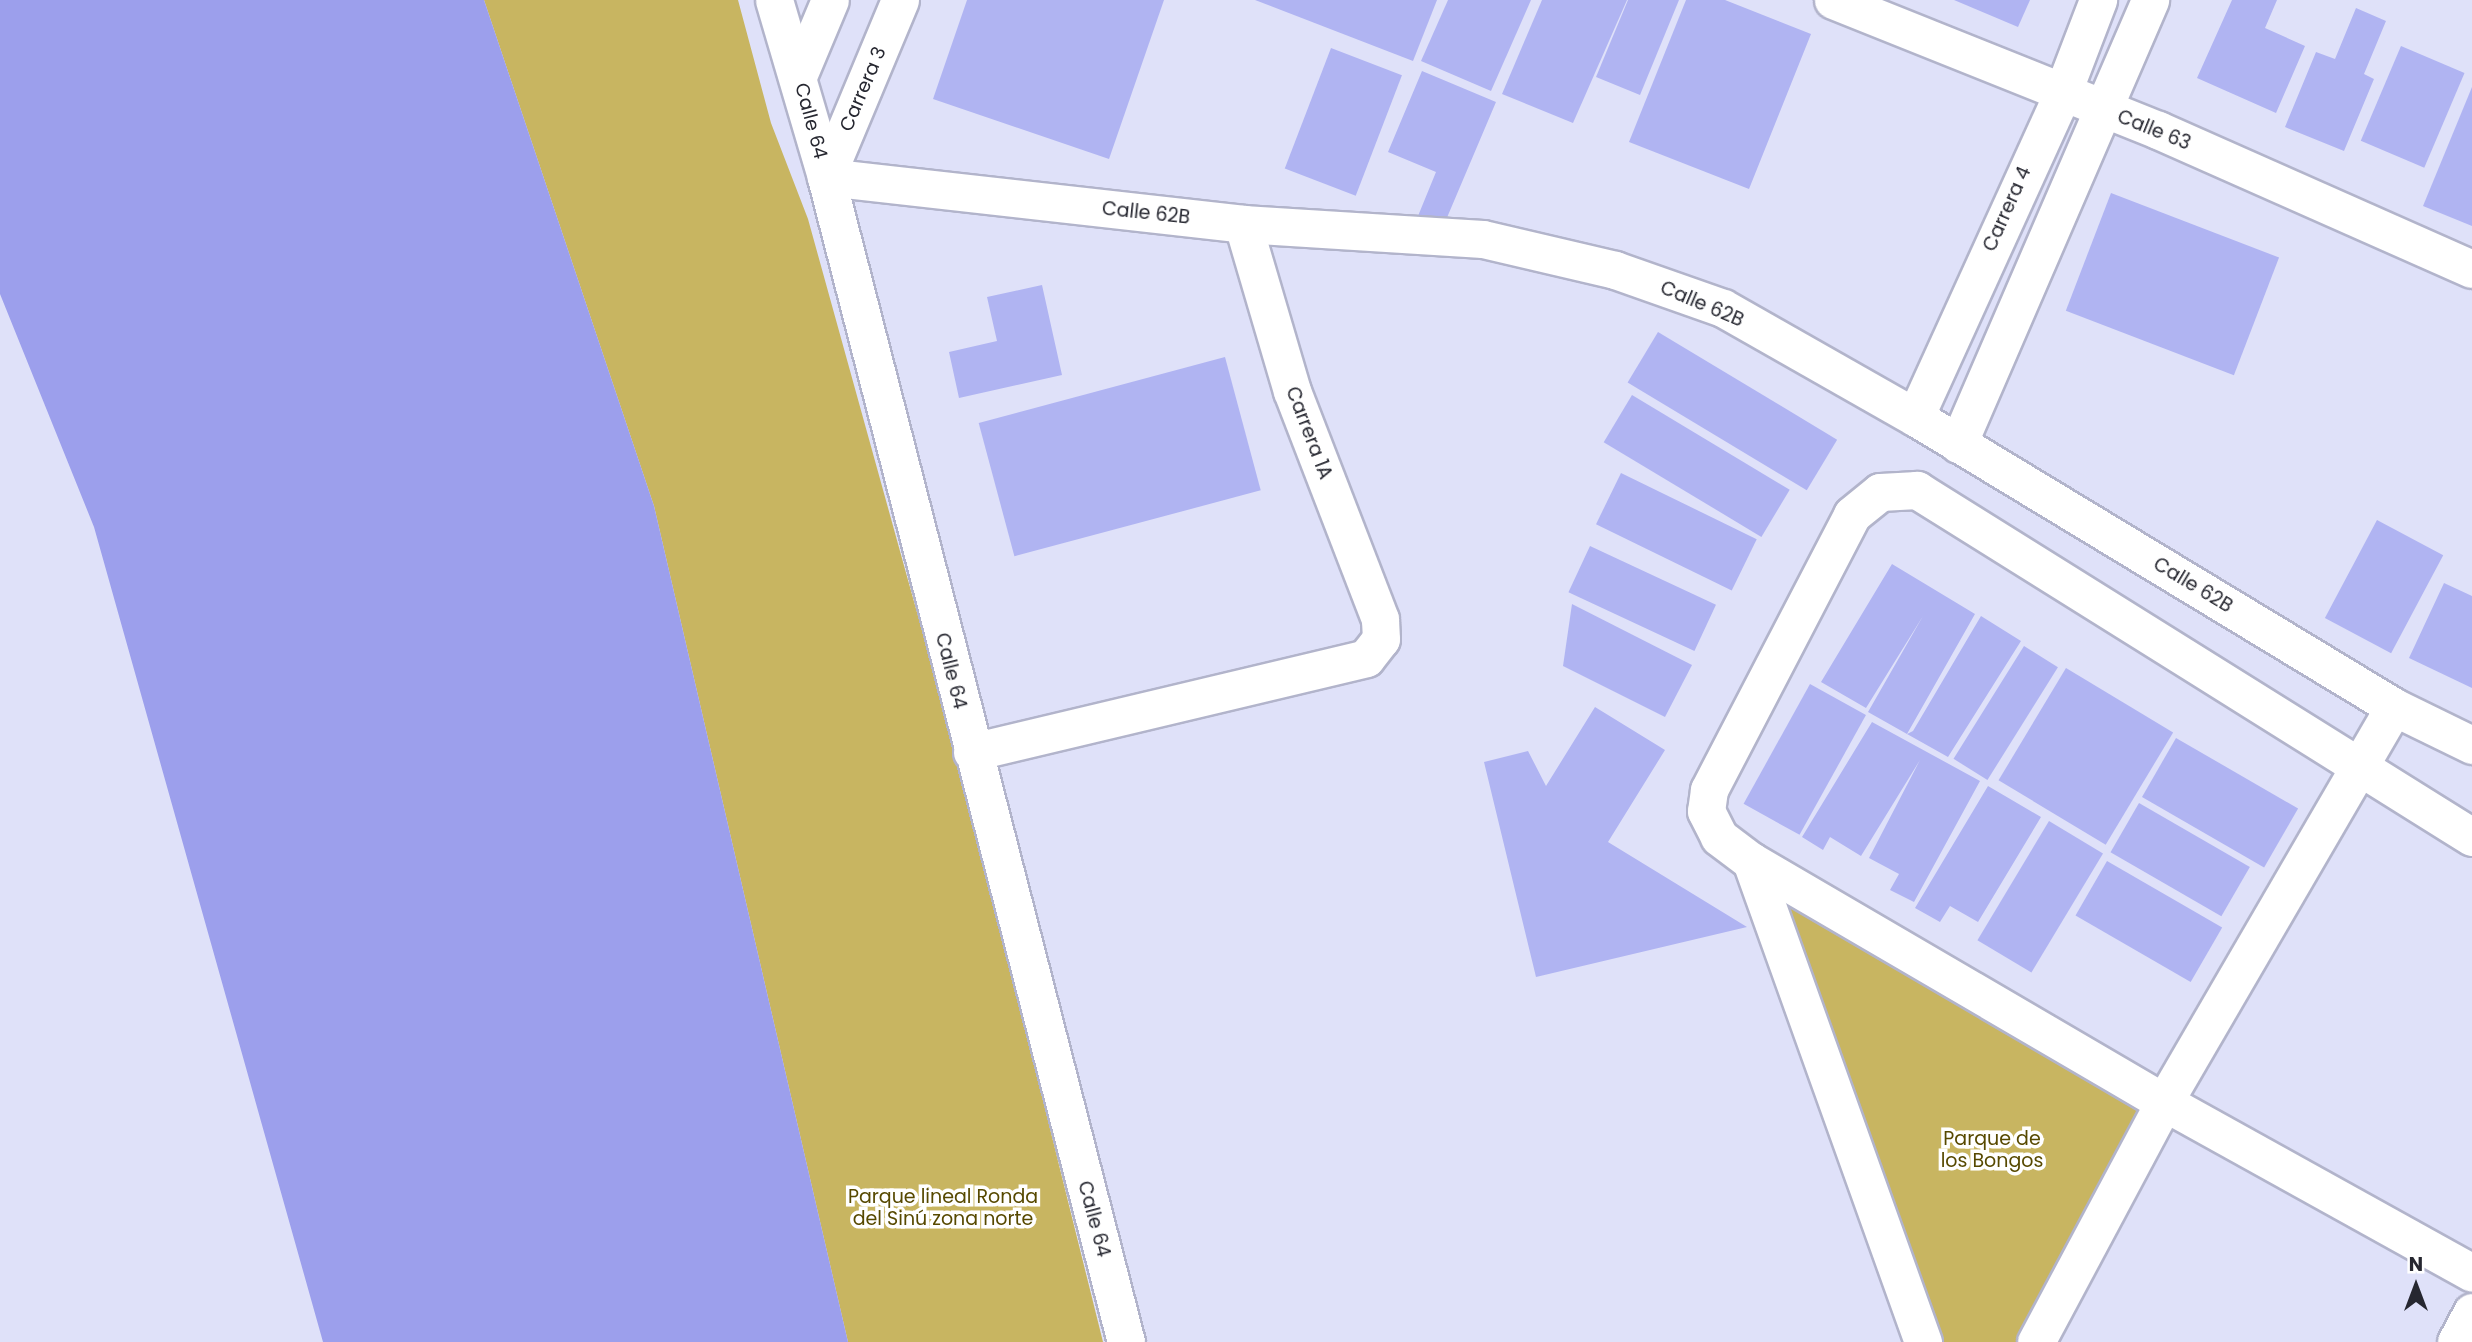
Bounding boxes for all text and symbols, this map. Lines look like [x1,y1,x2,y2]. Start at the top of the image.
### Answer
street label: Carrera 3 [835,43,891,135]
street label: Calle 64 [790,81,832,161]
street label: Calle 63 [2114,105,2194,155]
street label: Carrera 4 [1978,163,2036,255]
street label: Calle 62B [1101,197,1191,229]
street label: Calle 62B [1657,276,1747,332]
street label: Carrera 1A [1281,383,1337,483]
street label: Calle 62B [2149,552,2237,618]
street label: Calle 64 [931,631,971,711]
park label: Parque de los Bongos [1941,1128,2043,1172]
street label: Calle 64 [1073,1179,1115,1259]
park label: Parque lineal Ronda del Sinú zona norte [848,1186,1038,1230]
north arrow [2381,1251,2451,1321]
text: N [2409,1251,2423,1278]

